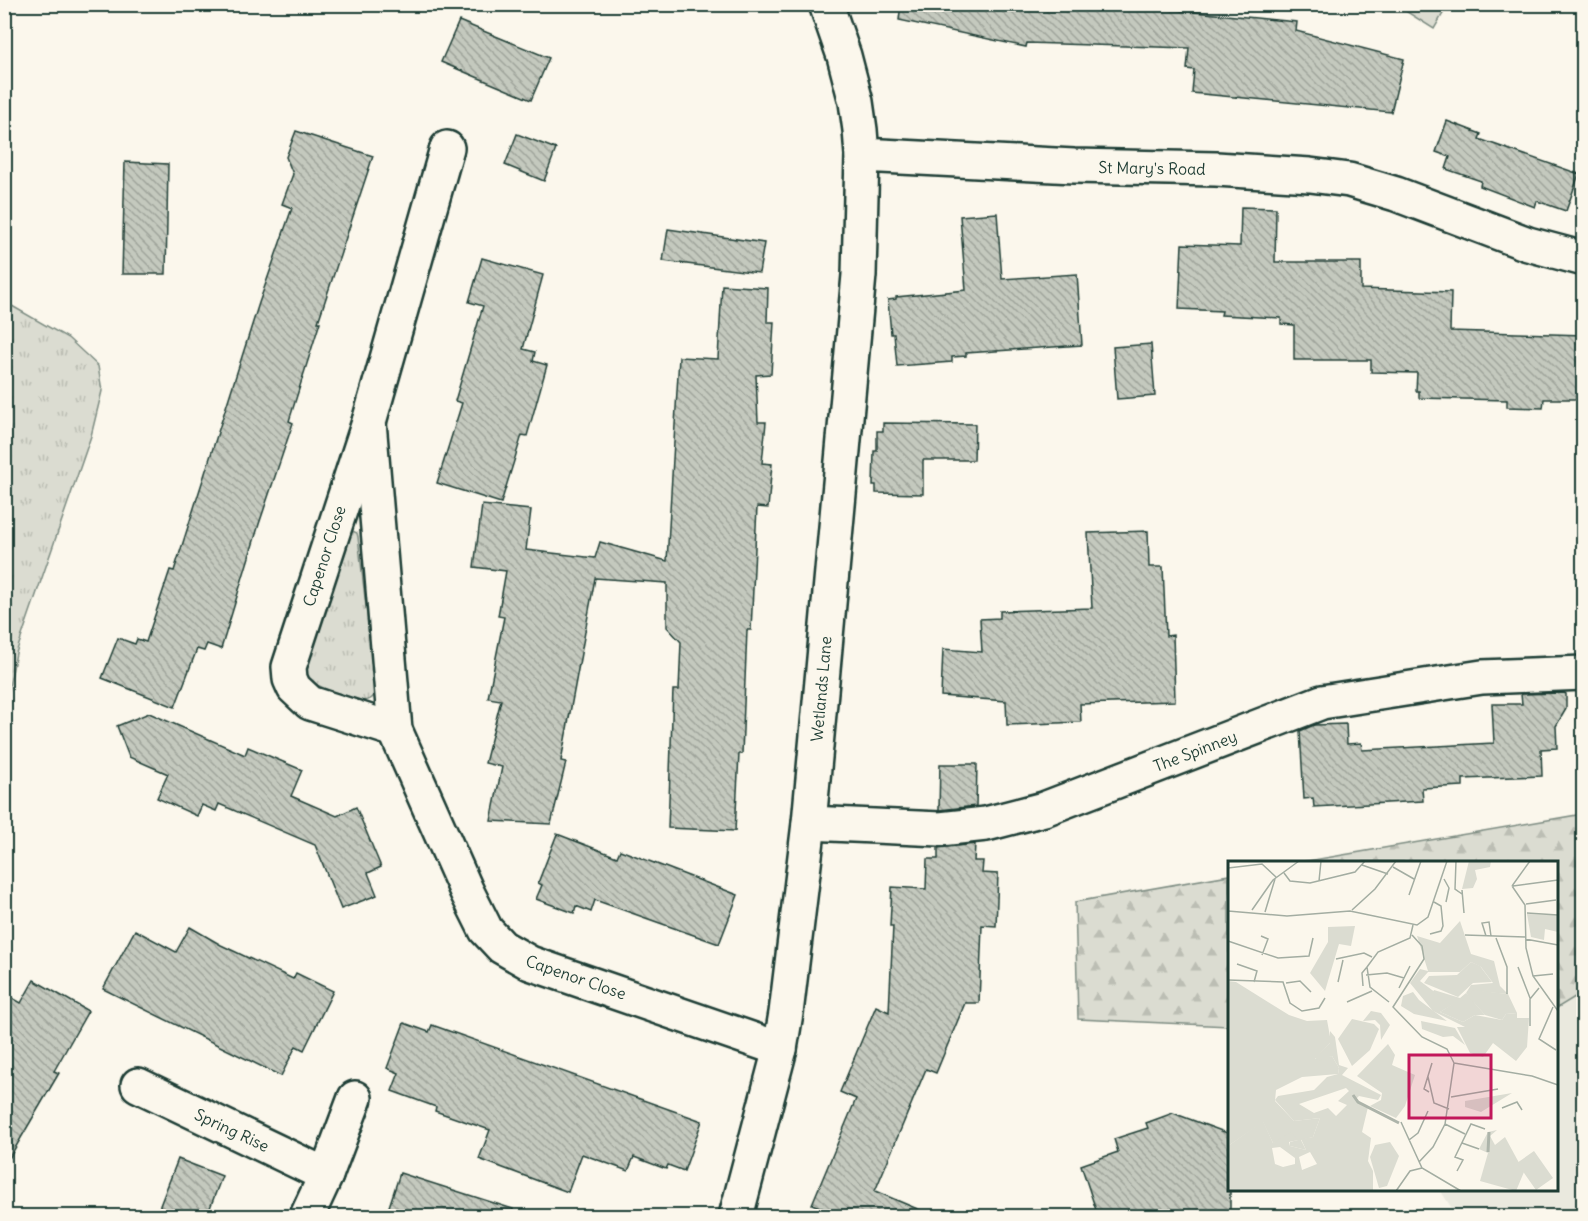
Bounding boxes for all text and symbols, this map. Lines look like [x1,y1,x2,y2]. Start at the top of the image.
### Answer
street label: St Mary's Road [1098,157,1206,179]
street label: Capenor Close [298,503,350,609]
street label: Wetlands Lane [806,635,836,743]
street label: The Spinney [1150,726,1240,776]
inset map [1228,861,1558,1191]
street label: Capenor Close [523,950,629,1004]
street label: Spring Rise [192,1104,272,1156]

